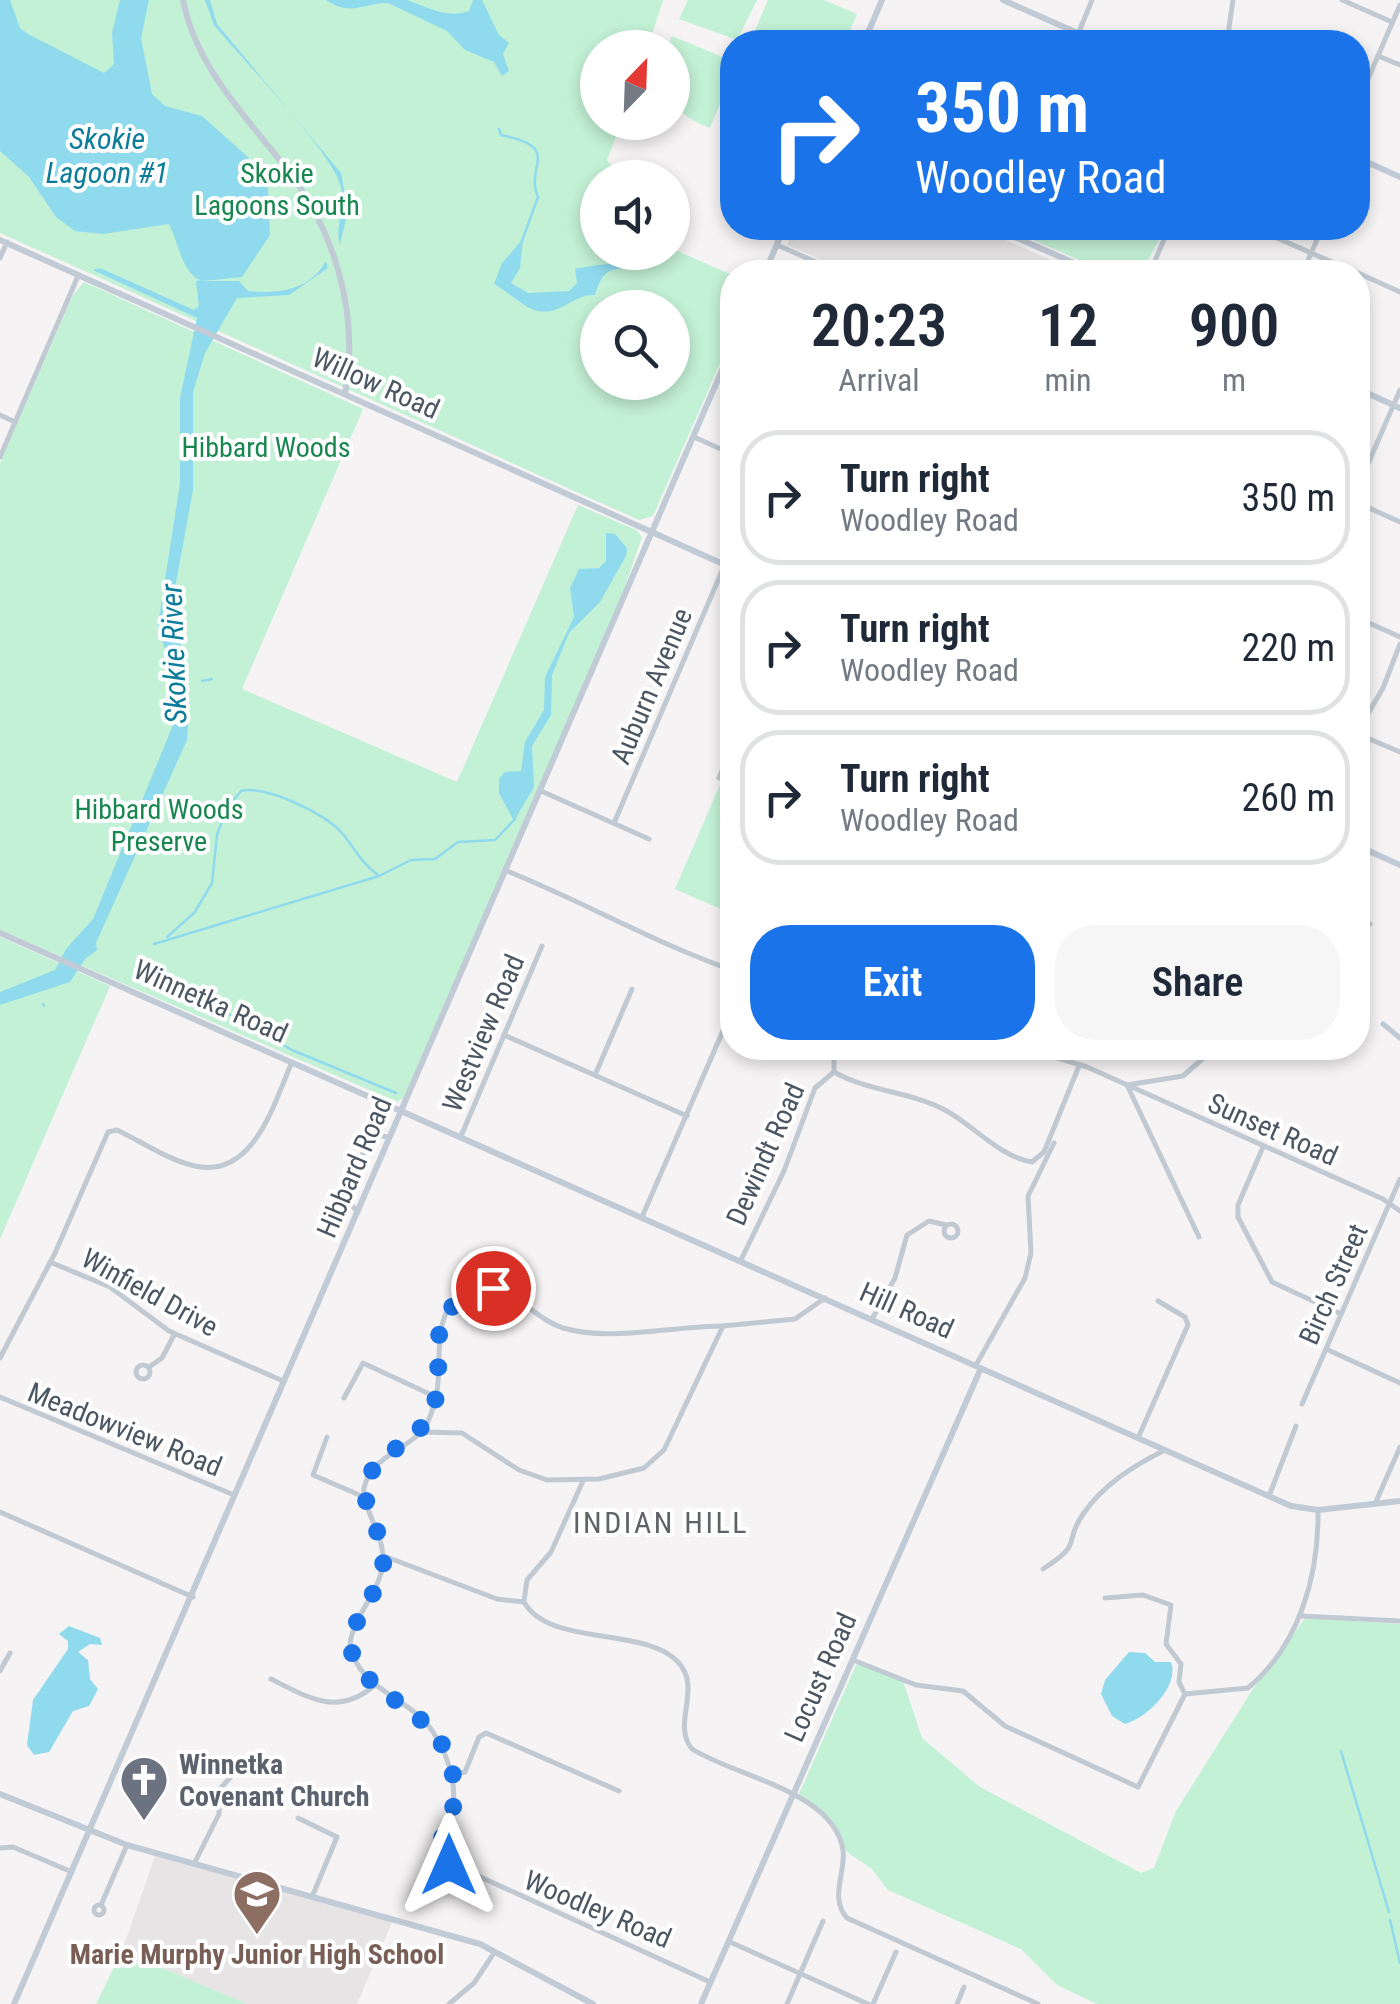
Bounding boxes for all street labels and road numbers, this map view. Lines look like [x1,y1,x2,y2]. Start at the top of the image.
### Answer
street label: Willow Road [307,341,444,426]
street label: Auburn Avenue [604,603,699,769]
street label: Westview Road [436,950,531,1117]
street label: Winnetka Road [129,953,293,1050]
street label: Dewindt Road [719,1078,811,1230]
street label: Sunset Road [1203,1086,1343,1173]
street label: Hibbard Road [310,1092,399,1243]
street label: Birch Street [1292,1219,1375,1350]
street label: Winfield Drive [76,1241,224,1343]
street label: Hill Road [855,1275,959,1346]
street label: Meadowview Road [23,1376,227,1483]
street label: Locust Road [777,1608,864,1747]
street label: Woodley Road [519,1864,676,1955]

